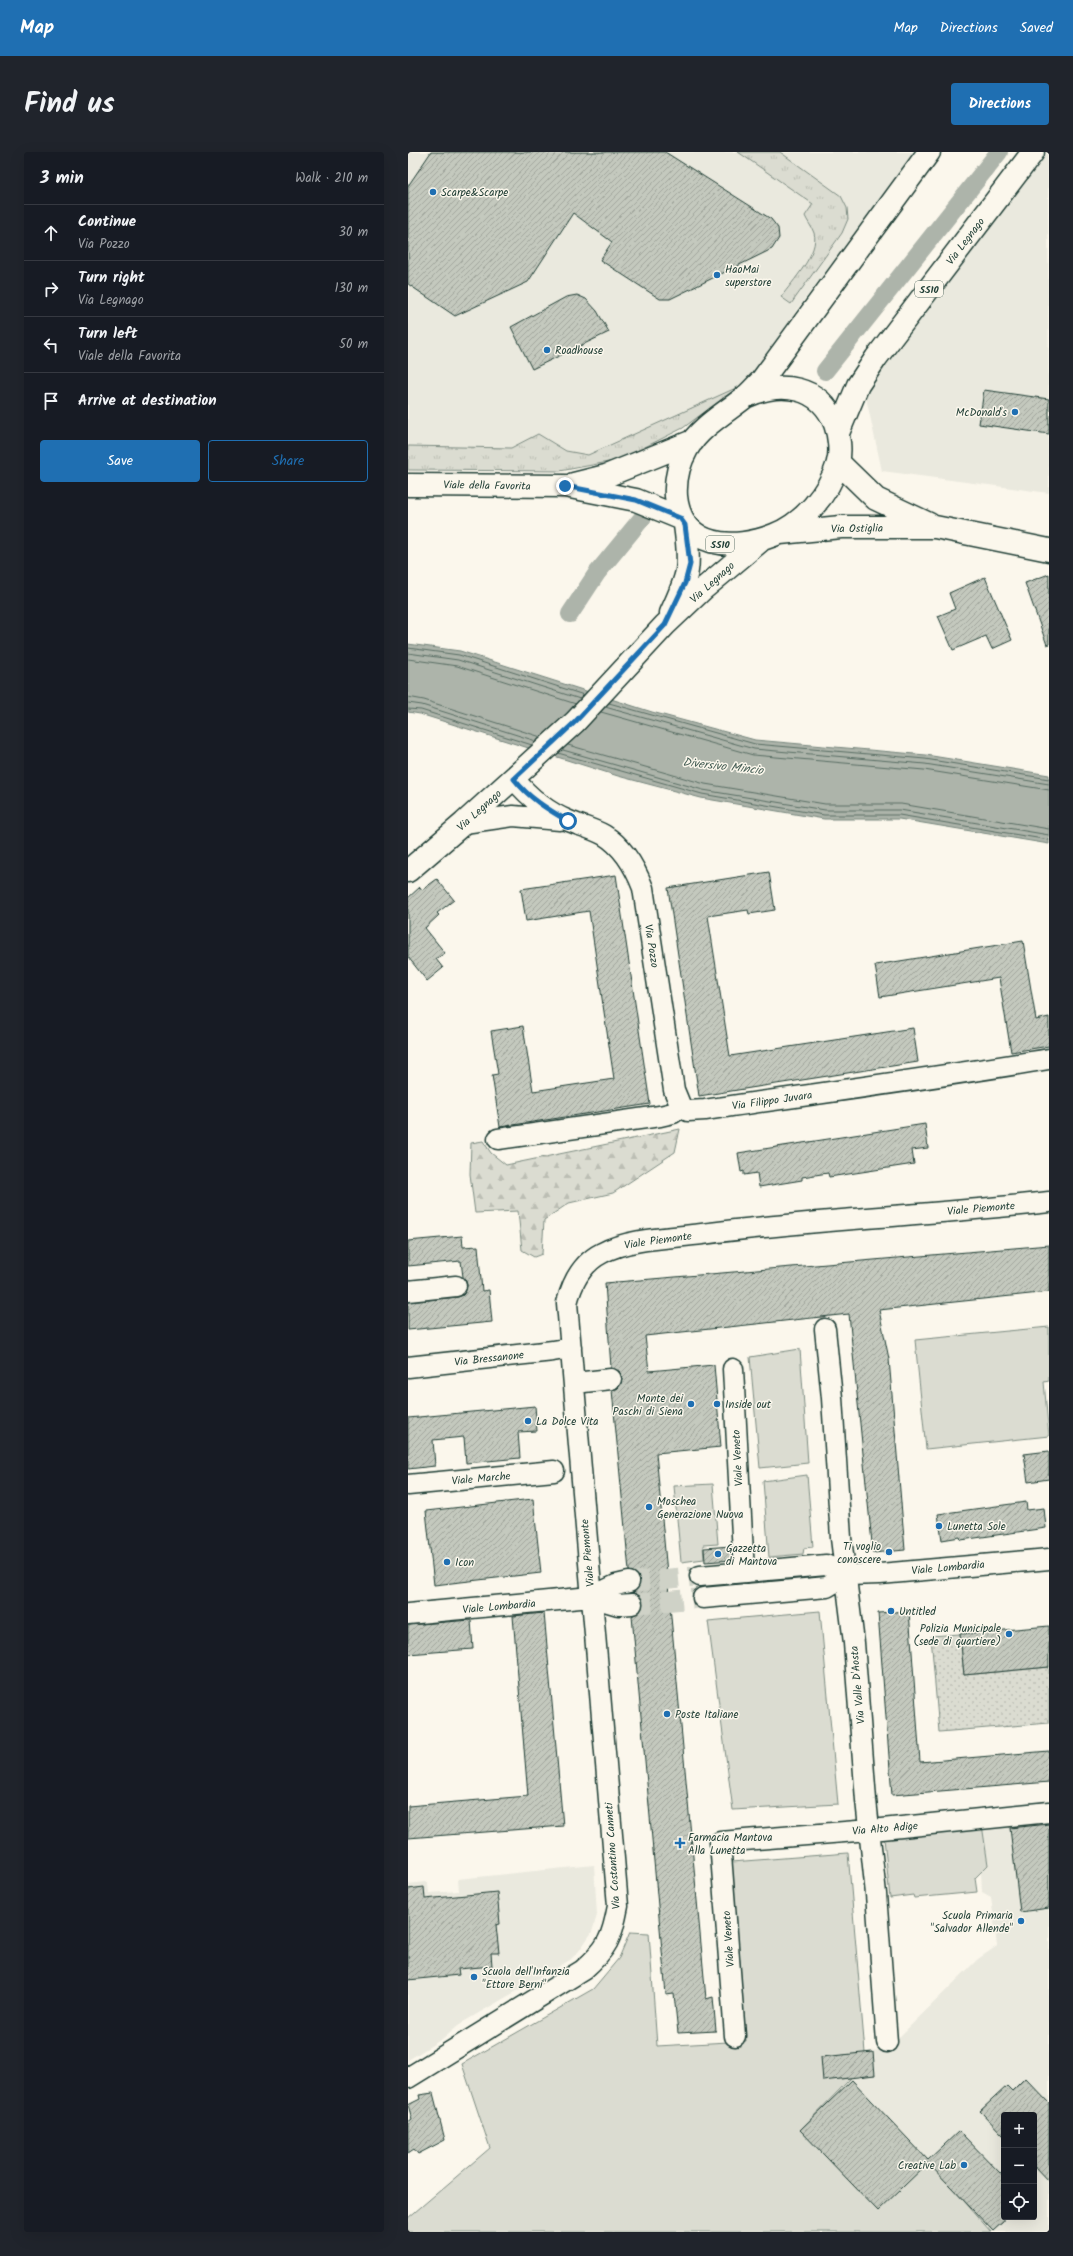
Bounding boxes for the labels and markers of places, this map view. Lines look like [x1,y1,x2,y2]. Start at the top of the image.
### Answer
place label: Scarpe&Scarpe [441,184,508,202]
marker: Scarpe&Scarpe [428,187,438,197]
place label: HaoMai superstore [725,261,771,292]
marker: HaoMai superstore [712,270,722,280]
place label: Roadhouse [555,342,603,360]
marker: Roadhouse [542,345,552,355]
place label: McDonald's [956,404,1007,422]
marker: McDonald's [1010,407,1020,417]
place label: Monte dei Paschi di Siena [612,1390,683,1421]
place label: Inside out [725,1396,772,1414]
marker: Monte dei Paschi di Siena [686,1399,696,1409]
marker: Inside out [712,1399,722,1409]
place label: La Dolce Vita [536,1413,599,1431]
marker: La Dolce Vita [523,1416,533,1426]
place label: Moschea Generazione Nuova [657,1493,743,1524]
marker: Moschea Generazione Nuova [644,1502,654,1512]
place label: Lunetta Sole [947,1518,1006,1536]
marker: Lunetta Sole [934,1521,944,1531]
place label: Ti voglio conoscere [837,1538,881,1569]
place label: Gazzetta di Mantova [726,1540,777,1571]
marker: Ti voglio conoscere [884,1547,894,1557]
marker: Gazzetta di Mantova [713,1549,723,1559]
place label: Icon [455,1554,474,1572]
marker: Icon [442,1557,452,1567]
place label: Untitled [899,1603,936,1621]
marker: Untitled [886,1606,896,1616]
place label: Polizia Municipale (sede di quartiere) [913,1620,1001,1651]
marker: Polizia Municipale (sede di quartiere) [1004,1629,1014,1639]
place label: Poste Italiane [675,1706,738,1724]
marker: Poste Italiane [662,1709,672,1719]
place label: Farmacia Mantova Alla Lunetta [688,1829,772,1860]
marker: Farmacia Mantova Alla Lunetta [675,1838,685,1848]
place label: Scuola Primaria "Salvador Allende" [930,1907,1013,1938]
marker: Scuola Primaria "Salvador Allende" [1016,1916,1026,1926]
place label: Scuola dell'Infanzia "Ettore Berni" [482,1963,570,1994]
marker: Scuola dell'Infanzia "Ettore Berni" [469,1972,479,1982]
place label: Creative Lab [898,2157,956,2175]
marker: Creative Lab [959,2160,969,2170]

